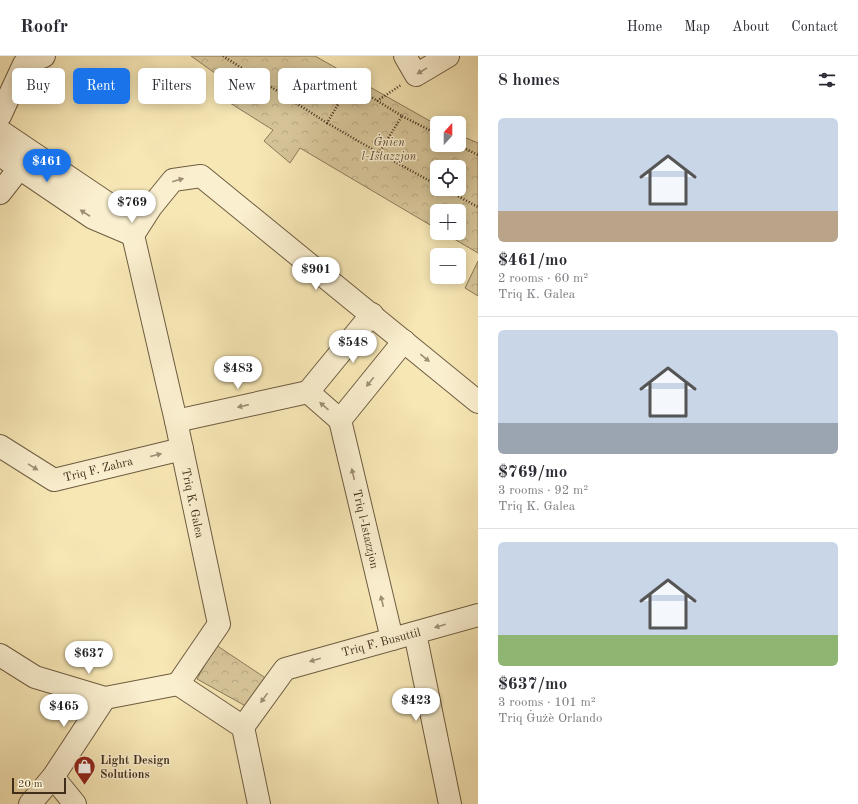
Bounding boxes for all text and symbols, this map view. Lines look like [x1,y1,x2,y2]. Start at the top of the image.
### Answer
text: Roofr [20,18,68,37]
text: Home [627,20,662,34]
text: Map [684,20,710,34]
text: About [732,20,769,34]
text: Contact [791,20,838,34]
chip: Buy [12,68,65,104]
chip: Rent [73,68,130,104]
chip: Filters [138,68,206,104]
chip: New [214,68,270,104]
chip: Apartment [278,68,371,104]
one-way arrow [416,68,428,75]
icon: filters [816,69,838,91]
text: 8 homes [498,72,560,89]
north arrow [430,116,466,152]
map controls [430,116,466,284]
park label: Ġnien l-Istazzjon [362,133,417,163]
icon: home [632,144,704,216]
pin: $461 [23,149,71,183]
text: $461 [32,155,62,168]
button: locate [430,160,466,196]
one-way arrow [172,177,185,183]
pin: $769 [108,190,156,224]
text: $769 [117,196,147,209]
button: + [430,204,466,240]
one-way arrow [80,209,90,217]
button: − [430,248,466,284]
text: $461/mo [498,252,567,269]
pin: $901 [292,257,340,291]
text: $901 [301,263,331,276]
text: 2 rooms · 60 m² [498,272,588,285]
text: Triq K. Galea [498,288,575,301]
pin: $548 [329,330,377,364]
text: $548 [338,336,368,349]
one-way arrow [419,354,430,363]
pin: $483 [214,356,262,390]
icon: home [632,356,704,428]
text: $483 [223,362,253,375]
one-way arrow [366,377,375,388]
one-way arrow [319,401,329,410]
one-way arrow [236,404,249,410]
one-way arrow [150,452,162,458]
street label: Triq F. Zahra [62,456,134,484]
one-way arrow [27,463,39,470]
text: $769/mo [498,464,567,481]
street label: Triq K. Galea [179,467,205,539]
one-way arrow [349,468,355,480]
text: 3 rooms · 92 m² [498,484,588,497]
street label: Triq l-Istazzjon [350,489,380,570]
text: Triq K. Galea [498,500,575,513]
icon: home [632,568,704,640]
one-way arrow [379,595,385,607]
one-way arrow [434,623,446,629]
street label: Triq F. Busuttil [340,627,422,659]
pin: $637 [65,641,113,675]
text: $637 [74,647,104,660]
one-way arrow [309,657,321,663]
text: $637/mo [498,676,567,693]
pin: $423 [392,688,440,722]
one-way arrow [260,692,268,703]
pin: $465 [40,694,88,728]
text: $423 [401,694,431,707]
text: 3 rooms · 101 m² [498,696,596,709]
text: $465 [49,700,79,713]
text: Triq Ġużè Orlando [498,712,603,725]
shop icon: Light Design Solutions [71,754,97,787]
place label: Light Design Solutions [100,755,170,781]
scale bar [12,776,66,795]
text: 20 m [18,779,43,790]

